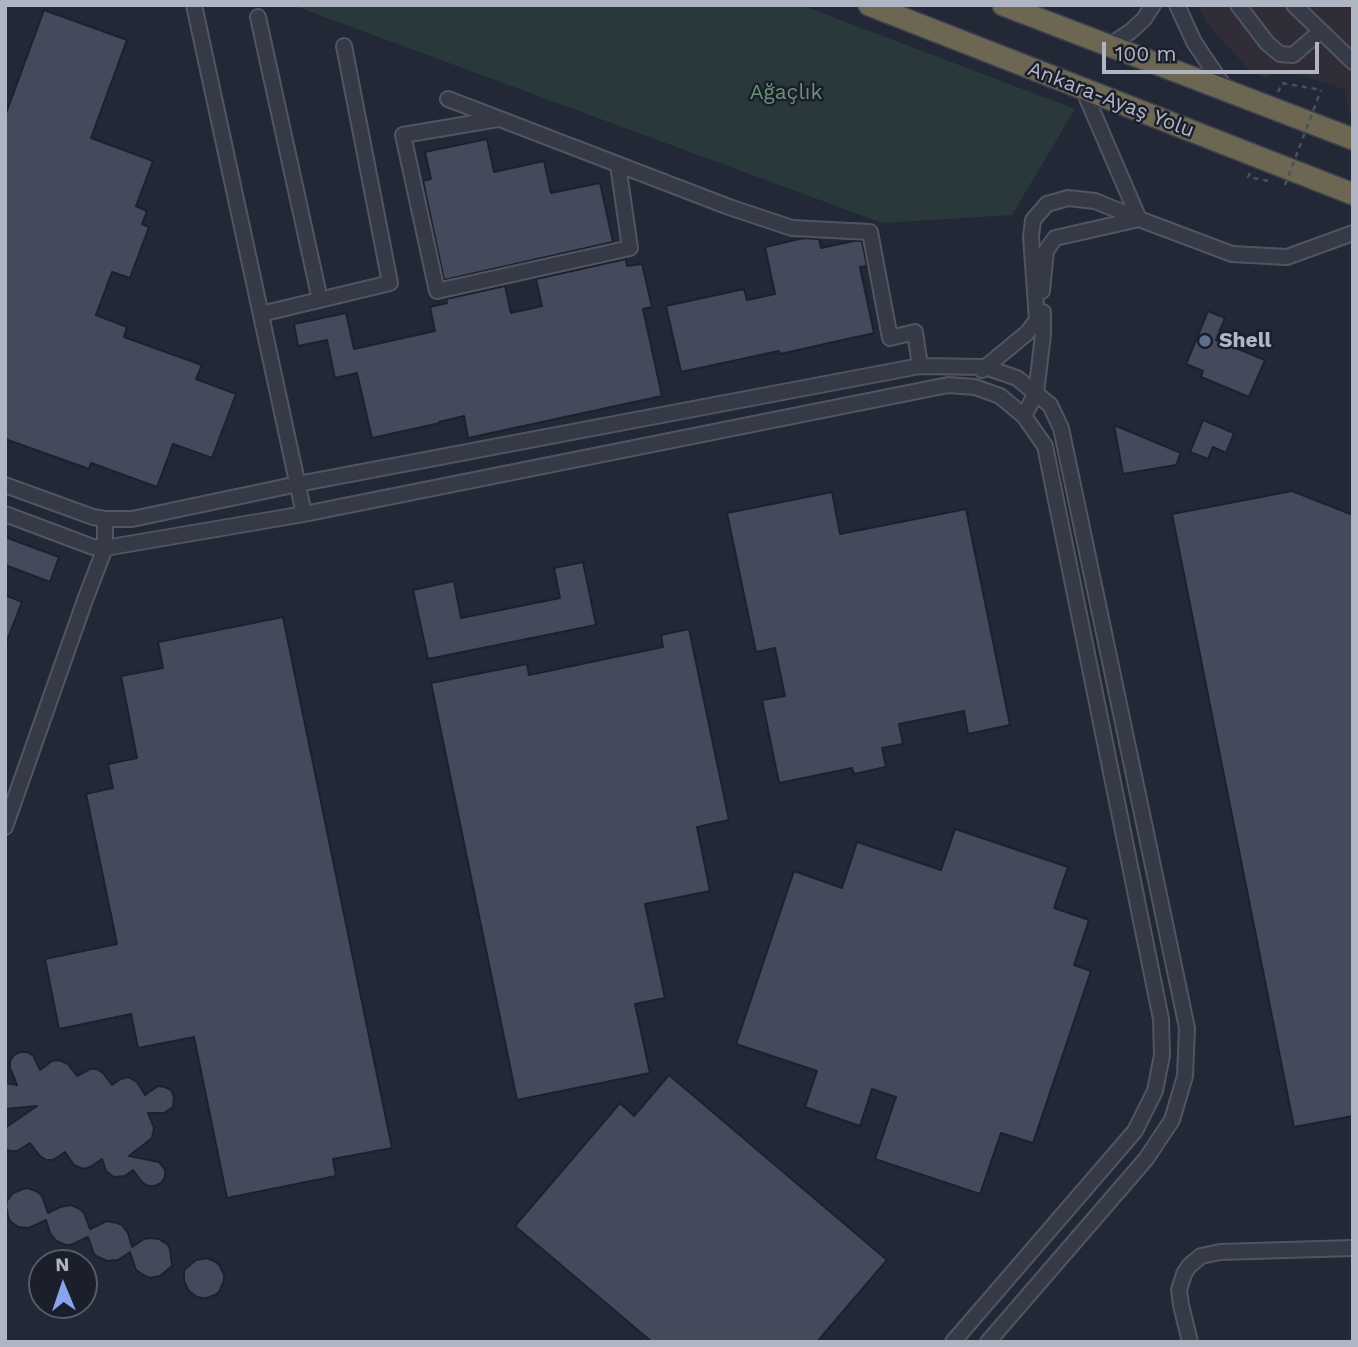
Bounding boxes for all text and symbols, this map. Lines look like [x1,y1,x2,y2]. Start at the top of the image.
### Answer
scale bar [1106,28,1323,72]
text: 100 m [1115,41,1177,66]
street label: Ankara-Ayaş Yolu [1024,57,1198,143]
park label: Ağaçlık [750,80,822,106]
place label: Shell [1219,328,1271,354]
marker: Shell [1197,333,1213,349]
north arrow [28,1249,98,1319]
text: N [55,1253,70,1276]

